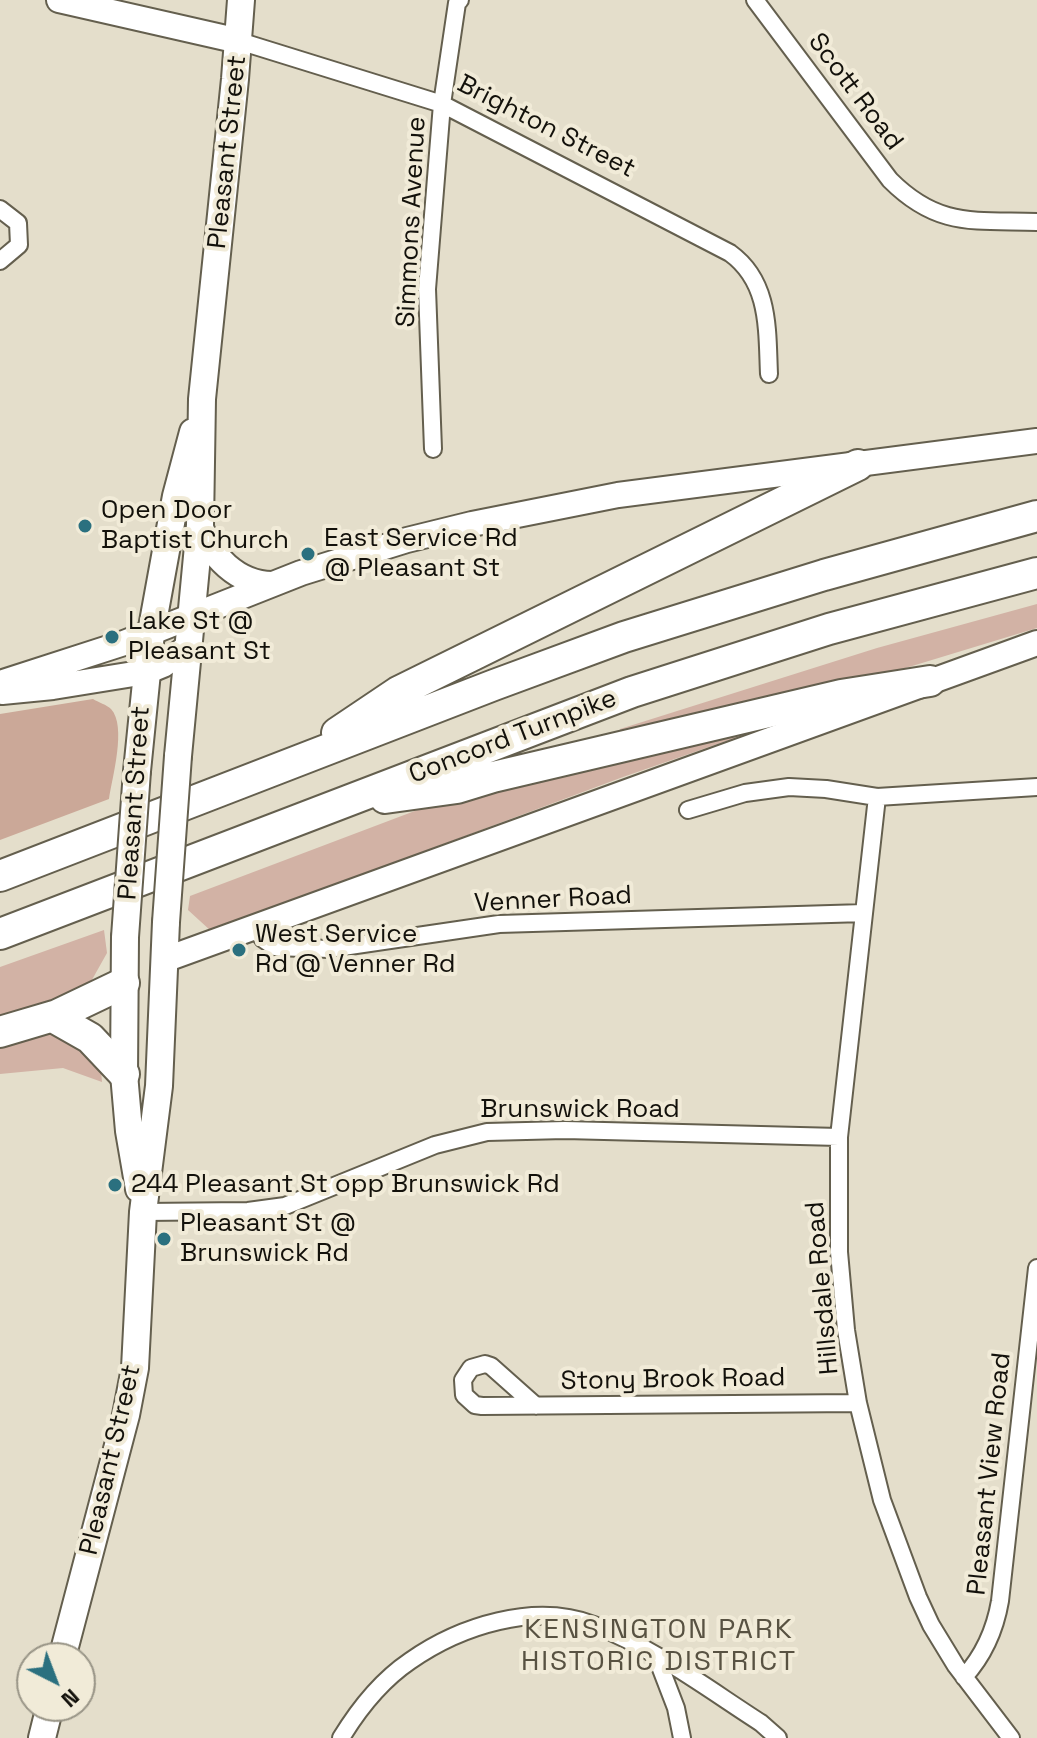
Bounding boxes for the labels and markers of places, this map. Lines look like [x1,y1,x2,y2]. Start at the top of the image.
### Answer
place label: Open Door Baptist Church [101,495,289,556]
marker: Open Door Baptist Church [76,517,94,535]
place label: East Service Rd @ Pleasant St [324,523,518,584]
marker: East Service Rd @ Pleasant St [299,545,317,563]
place label: Lake St @ Pleasant St [128,606,271,668]
marker: Lake St @ Pleasant St [103,628,121,646]
place label: West Service Rd @ Venner Rd [255,919,456,980]
marker: West Service Rd @ Venner Rd [230,941,248,959]
place label: 244 Pleasant St opp Brunswick Rd [131,1169,560,1201]
marker: 244 Pleasant St opp Brunswick Rd [106,1176,124,1194]
place label: Pleasant St @ Brunswick Rd [180,1208,356,1270]
marker: Pleasant St @ Brunswick Rd [155,1230,173,1248]

